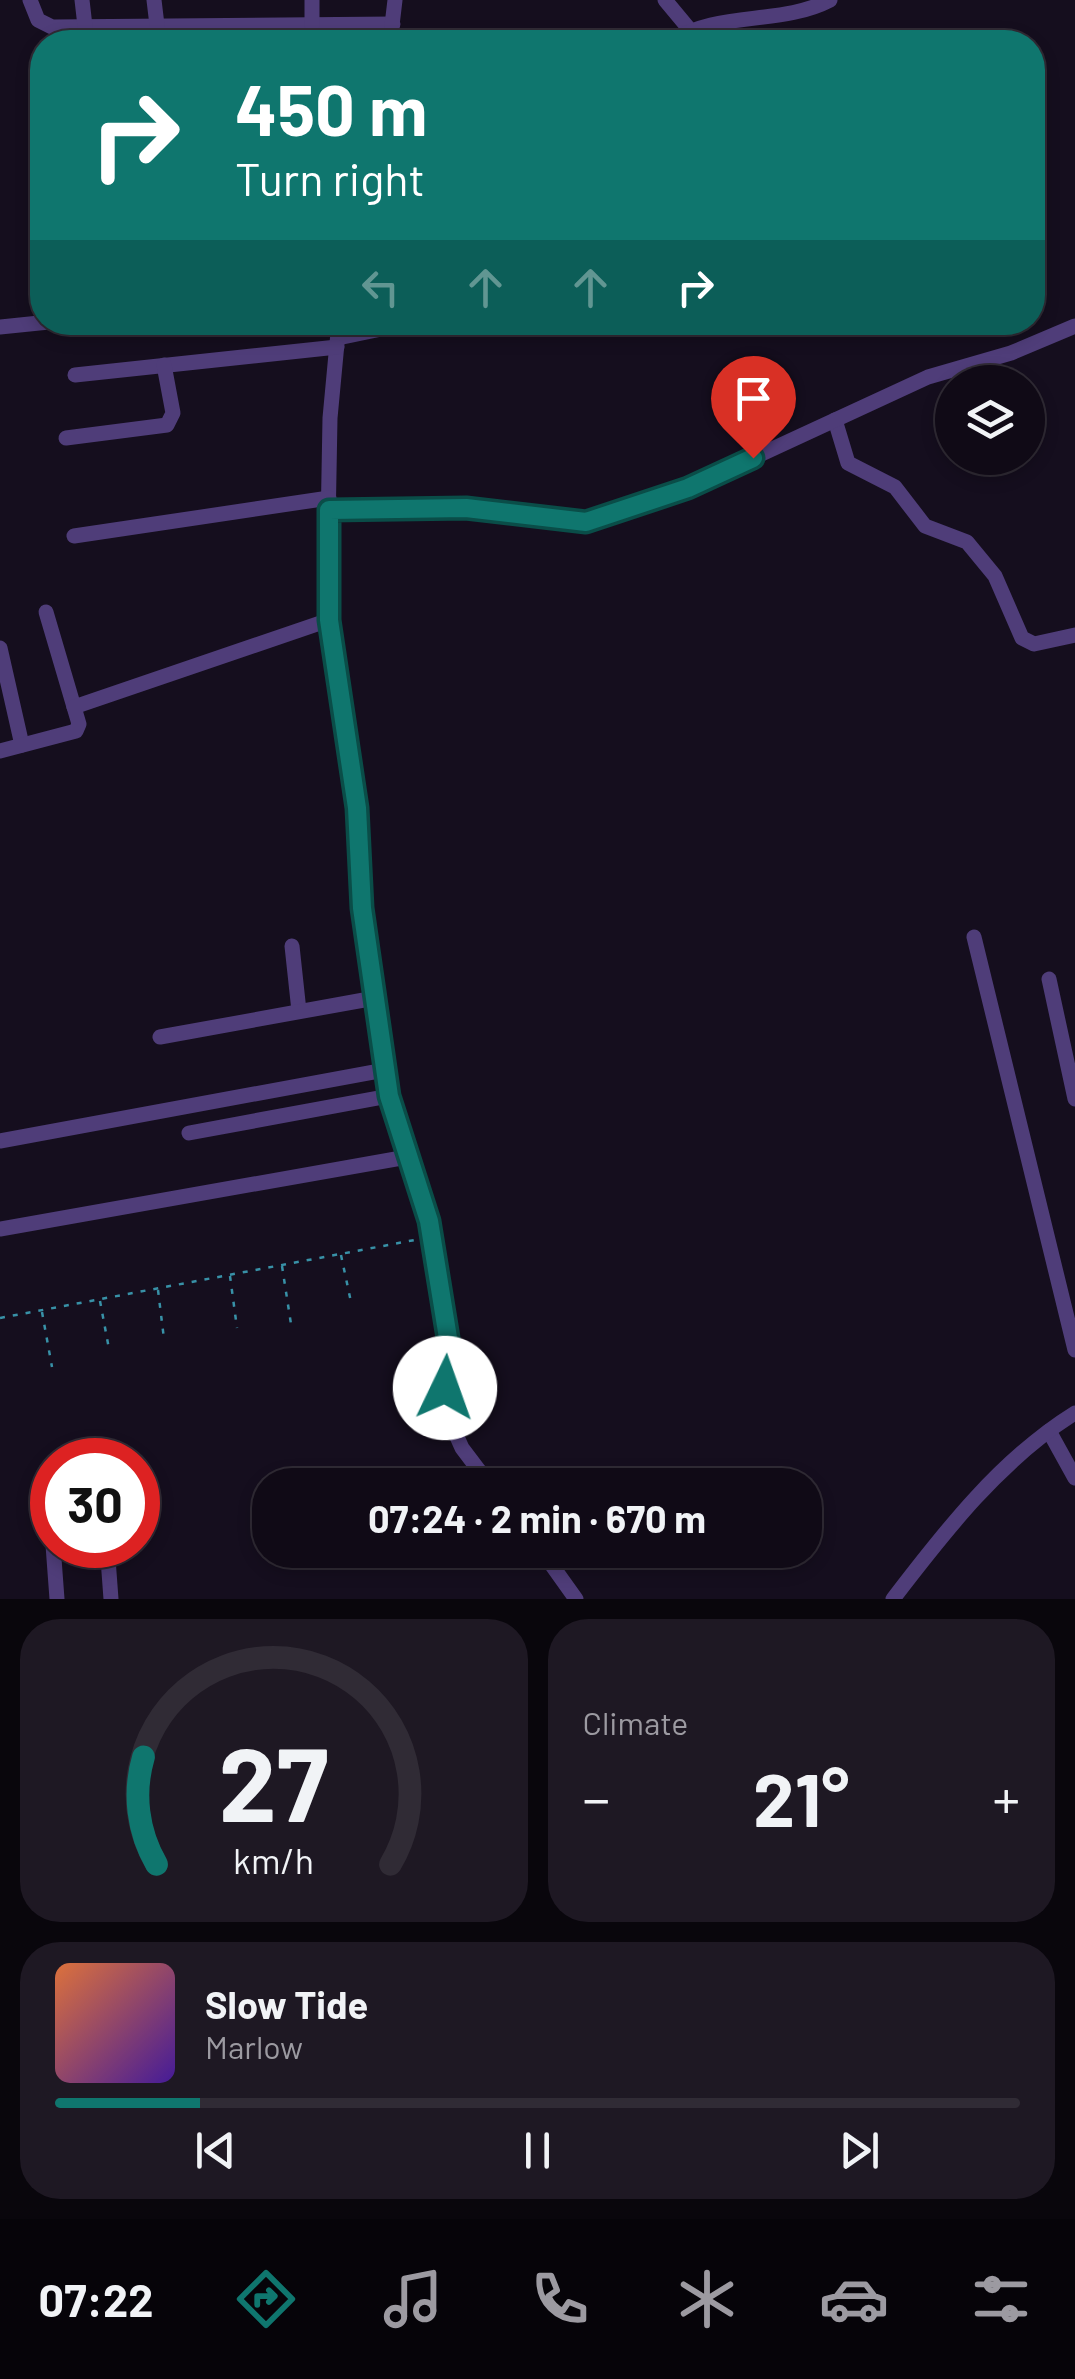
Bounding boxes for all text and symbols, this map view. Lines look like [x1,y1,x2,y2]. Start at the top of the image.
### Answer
text: 450 m [235,66,427,150]
icon: right [70,70,200,200]
text: Turn right [235,151,425,205]
icon: left [353,260,408,315]
icon: ahead [458,260,513,315]
icon: ahead [563,260,618,315]
icon: right [668,260,723,315]
pin [711,356,796,459]
map controls [935,365,1045,475]
button: layers [935,365,1045,475]
icon: arrive [726,371,781,426]
position arrow [393,1336,497,1440]
speed limit sign: 30 [30,1438,160,1568]
text: 07:24 · 2 min · 670 m [368,1495,706,1541]
text: Climate [583,1703,688,1741]
text: 27 [219,1718,329,1843]
text: 21° [753,1752,849,1842]
text: − [583,1764,610,1830]
text: + [992,1764,1020,1830]
text: km/h [233,1838,314,1881]
text: Slow Tide [205,1981,368,2027]
text: Marlow [205,2027,303,2065]
icon: previous [188,2123,243,2178]
icon: pause [510,2123,565,2178]
icon: next [832,2123,887,2178]
icon: directions [231,2264,301,2334]
icon: music [378,2264,448,2334]
icon: phone [525,2264,595,2334]
icon: climate [672,2264,742,2334]
icon: car [819,2264,889,2334]
icon: filters [966,2264,1036,2334]
text: 07:22 [39,2272,153,2326]

